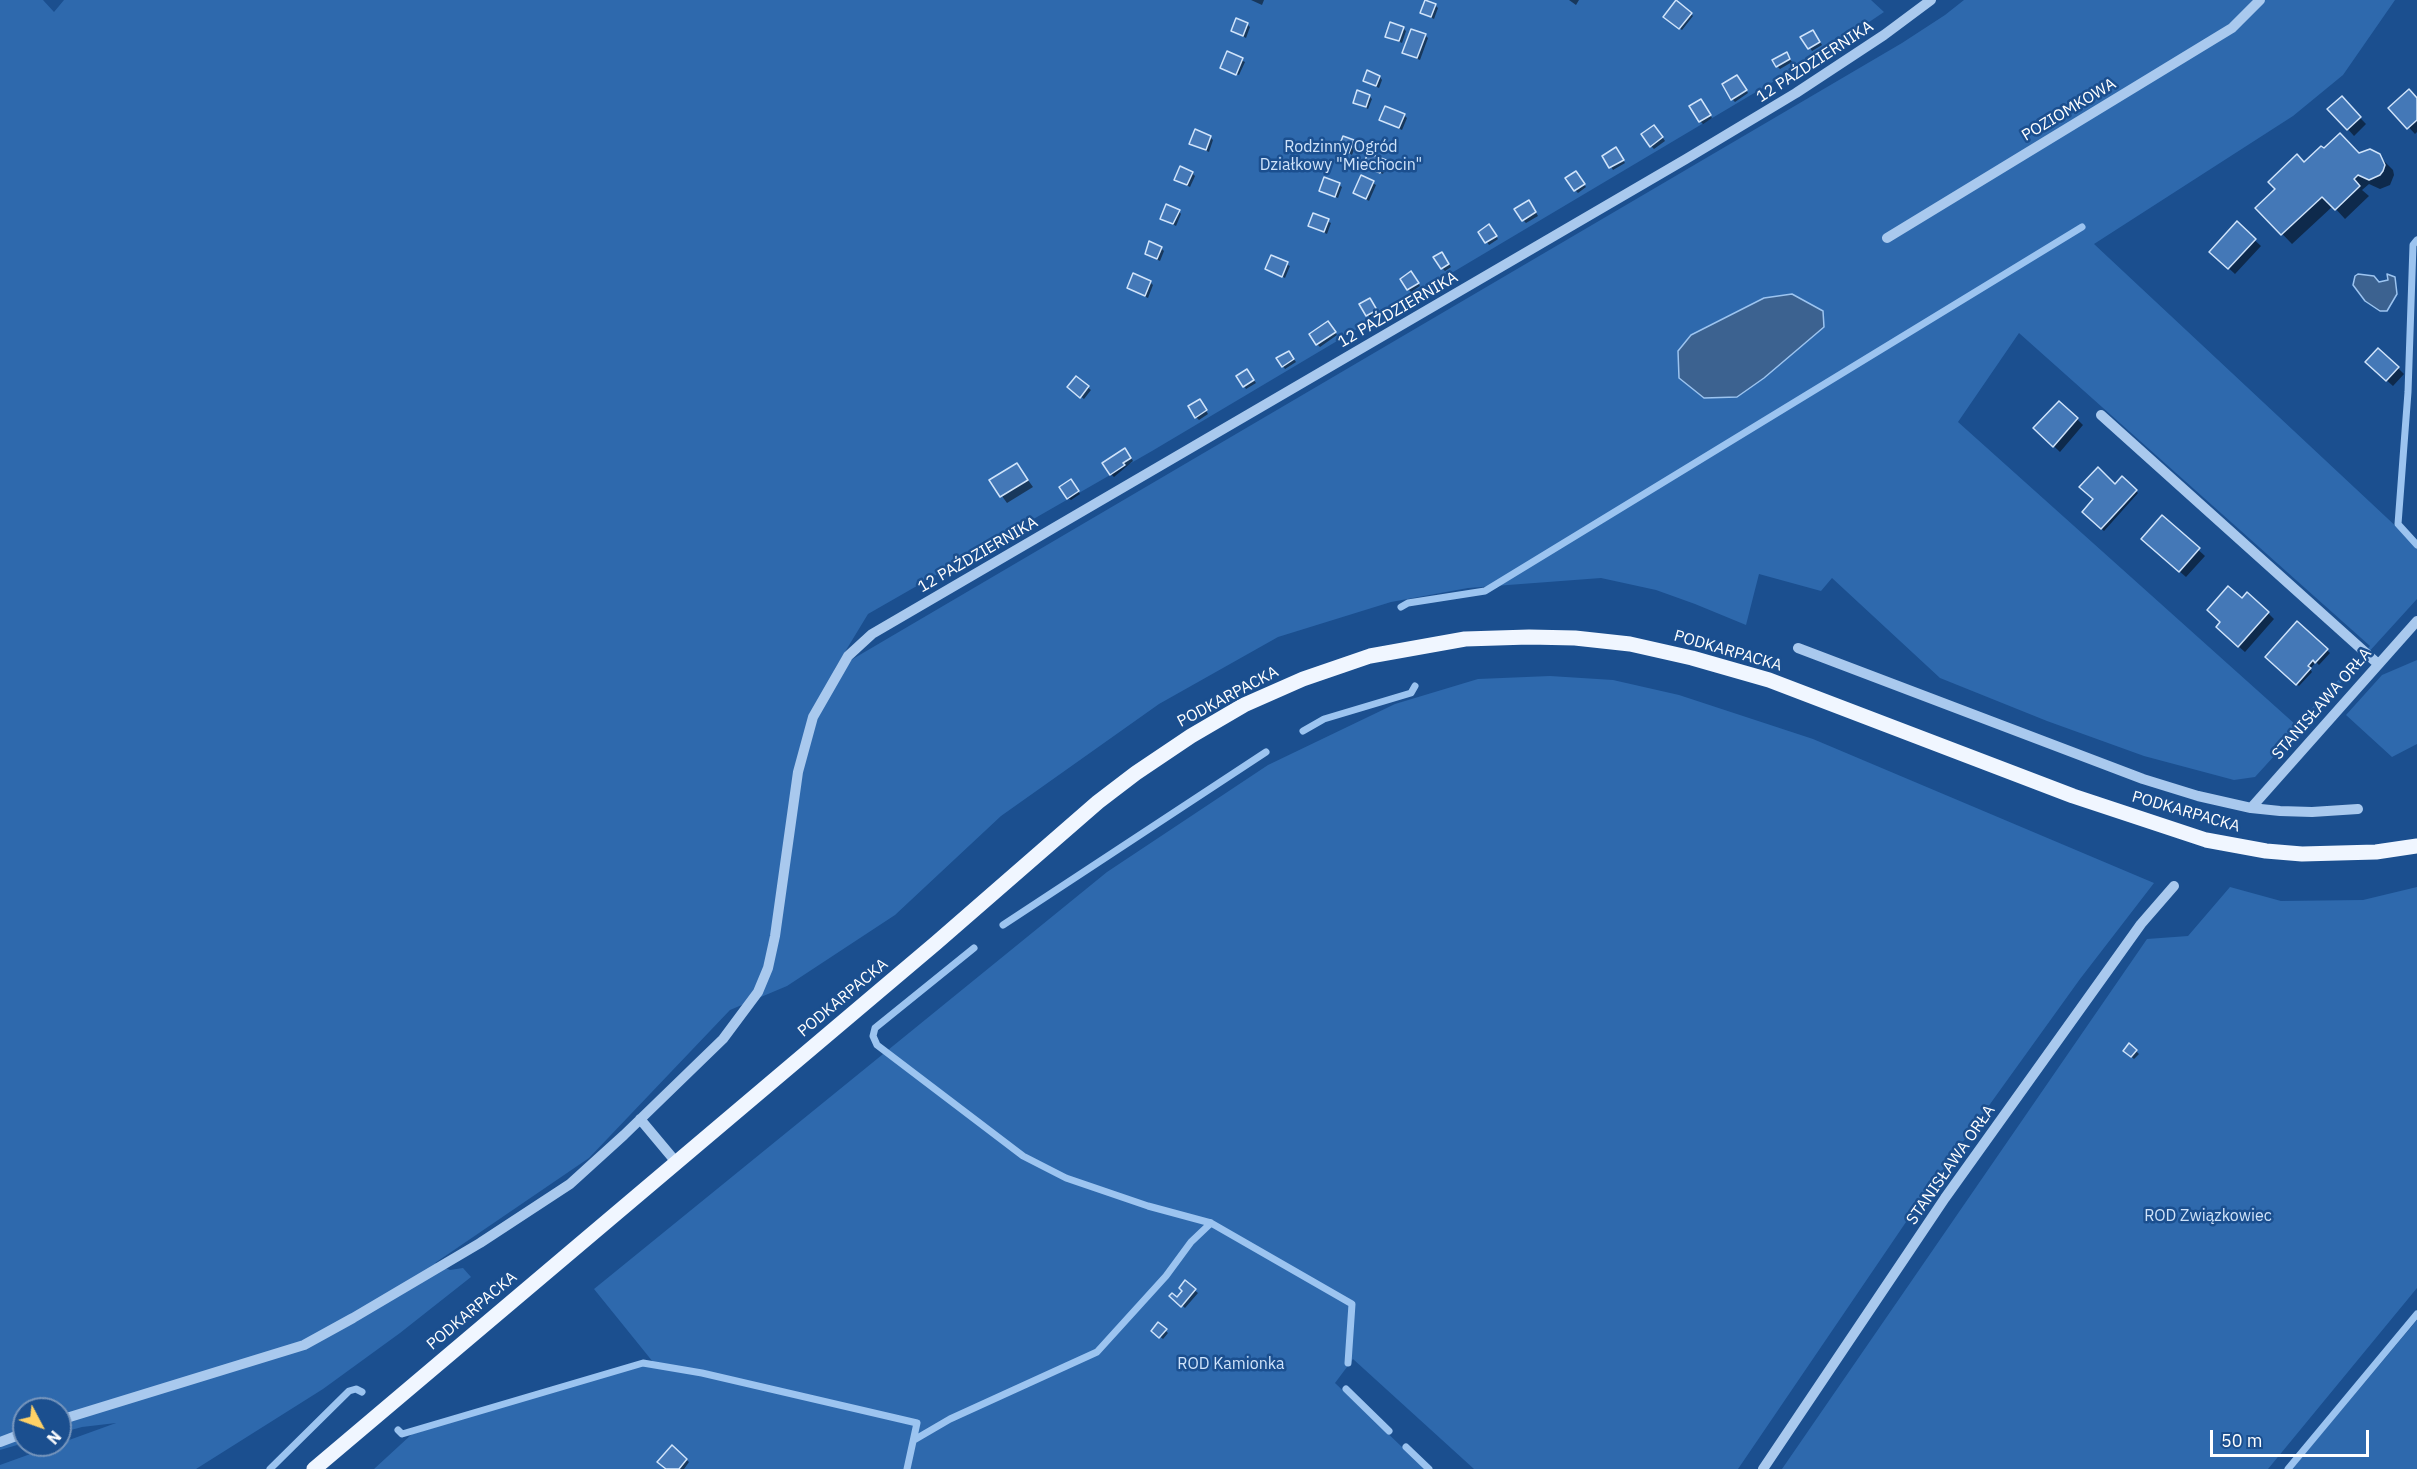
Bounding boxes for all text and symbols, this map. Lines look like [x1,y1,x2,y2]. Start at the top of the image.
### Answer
street label: 12 PAŹDZIERNIKA [1753,17,1877,107]
street label: POZIOMKOWA [2018,74,2120,146]
park label: Rodzinny Ogród Działkowy "Miechocin" [1260,137,1422,175]
street label: 12 PAŹDZIERNIKA [1335,268,1461,352]
street label: 12 PAŹDZIERNIKA [915,513,1041,597]
street label: PODKARPACKA [1672,626,1784,676]
street label: STANISŁAWA ORŁA [2268,644,2376,764]
street label: PODKARPACKA [1174,662,1282,732]
street label: PODKARPACKA [2130,787,2242,837]
street label: PODKARPACKA [794,955,892,1041]
street label: STANISŁAWA ORŁA [1903,1102,1999,1228]
park label: ROD Związkowiec [2144,1206,2272,1226]
street label: PODKARPACKA [423,1268,521,1354]
park label: ROD Kamionka [1177,1354,1285,1374]
north arrow [12,1397,72,1457]
scale bar [2213,1418,2372,1456]
text: N [43,1427,65,1448]
text: 50 m [2221,1429,2263,1452]

